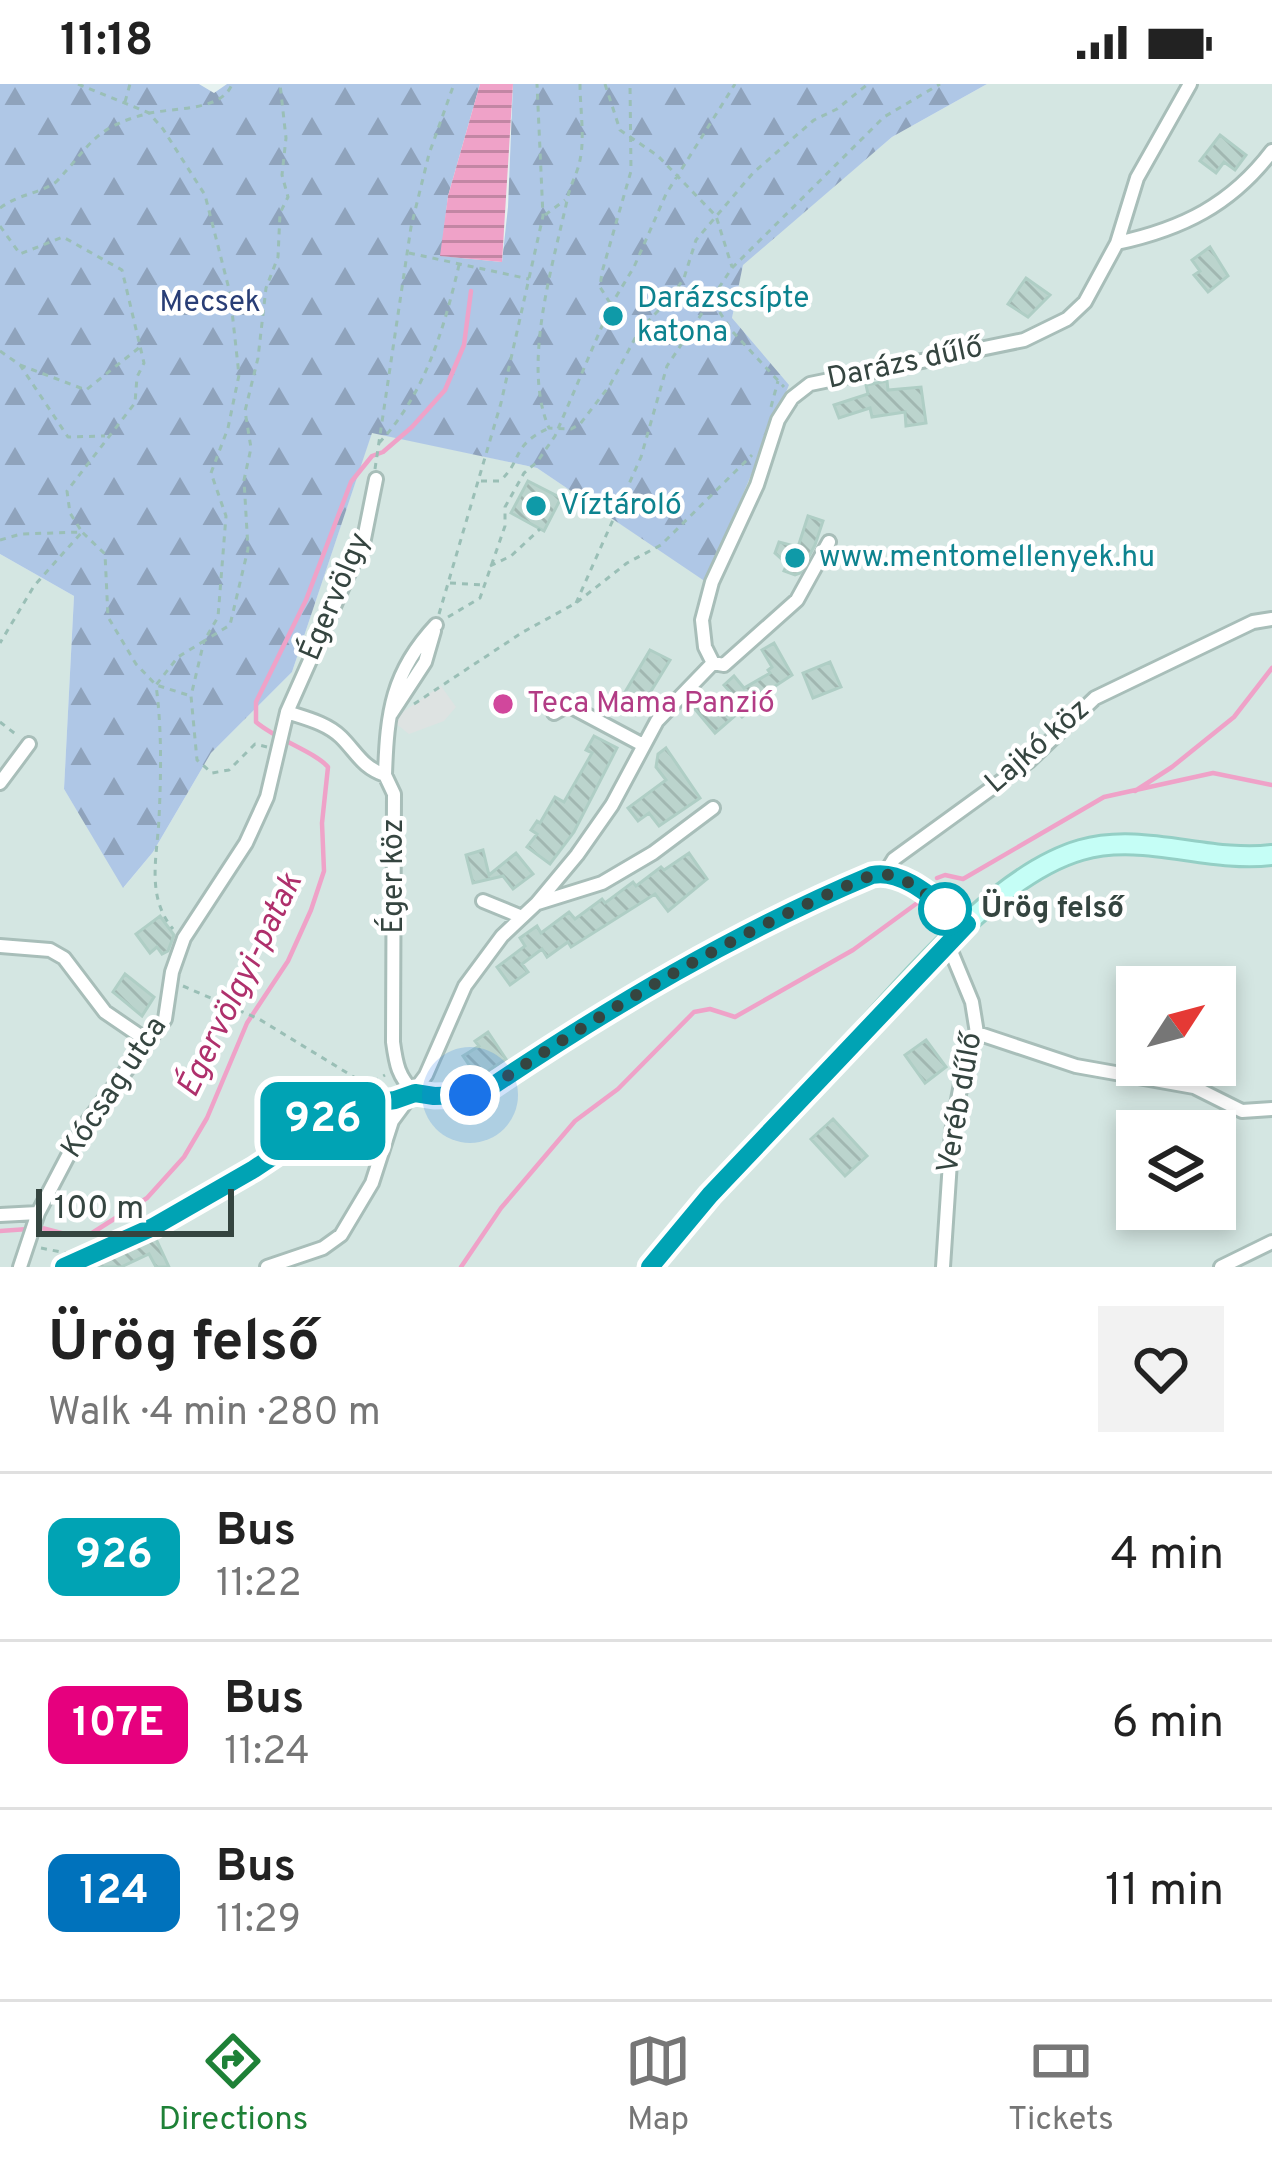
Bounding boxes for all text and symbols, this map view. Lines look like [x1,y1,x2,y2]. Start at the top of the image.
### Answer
text: 11:18 [60,14,153,71]
place label: Darázscsípte katona [637,281,809,352]
park label: Mecsek [159,285,261,322]
marker: Darázscsípte katona [600,303,626,329]
street label: Darázs dűlő [824,329,987,399]
place label: Víztároló [560,488,682,525]
marker: Víztároló [523,493,549,519]
street label: Égervölgy [291,527,380,667]
place label: www.mentomellenyek.hu [819,540,1155,577]
marker: www.mentomellenyek.hu [782,545,808,571]
place label: Teca Mama Panzió [527,686,775,723]
marker: Teca Mama Panzió [490,691,516,717]
street label: Lajkó köz [978,692,1098,802]
street label: Éger köz [374,818,413,934]
water label: Égervölgyi-patak [168,865,314,1105]
marker: Ürög felső [920,884,970,934]
place label: Ürög felső [981,888,1126,928]
north arrow [1116,966,1236,1086]
map controls [1116,966,1236,1230]
street label: Kócsag utca [54,1010,176,1166]
street label: Veréb dűlő [930,1028,992,1176]
your location [440,1065,500,1125]
line badge: 926 [254,1082,392,1160]
text: 926 [284,1094,362,1147]
button: layers [1116,1110,1236,1230]
scale bar [36,1183,234,1236]
text: 100 m [54,1189,144,1231]
button: heart [1098,1306,1224,1432]
text: Ürög felső [48,1309,320,1381]
text: Walk · 4 min · 280 m [48,1390,381,1439]
text: Bus [216,1504,296,1561]
text: 4 min [1111,1528,1224,1585]
text: 926 [75,1530,153,1583]
text: 11:22 [216,1561,302,1610]
text: Bus [224,1672,304,1729]
text: 6 min [1112,1696,1224,1753]
text: 107E [72,1698,164,1751]
text: 11:24 [224,1729,310,1778]
text: Bus [216,1840,296,1897]
text: 11 min [1105,1864,1224,1921]
text: 124 [79,1866,149,1919]
text: 11:29 [216,1897,301,1946]
tab: Directions [158,2028,308,2142]
tab: Map [625,2028,691,2142]
tab: Tickets [1008,2028,1114,2142]

